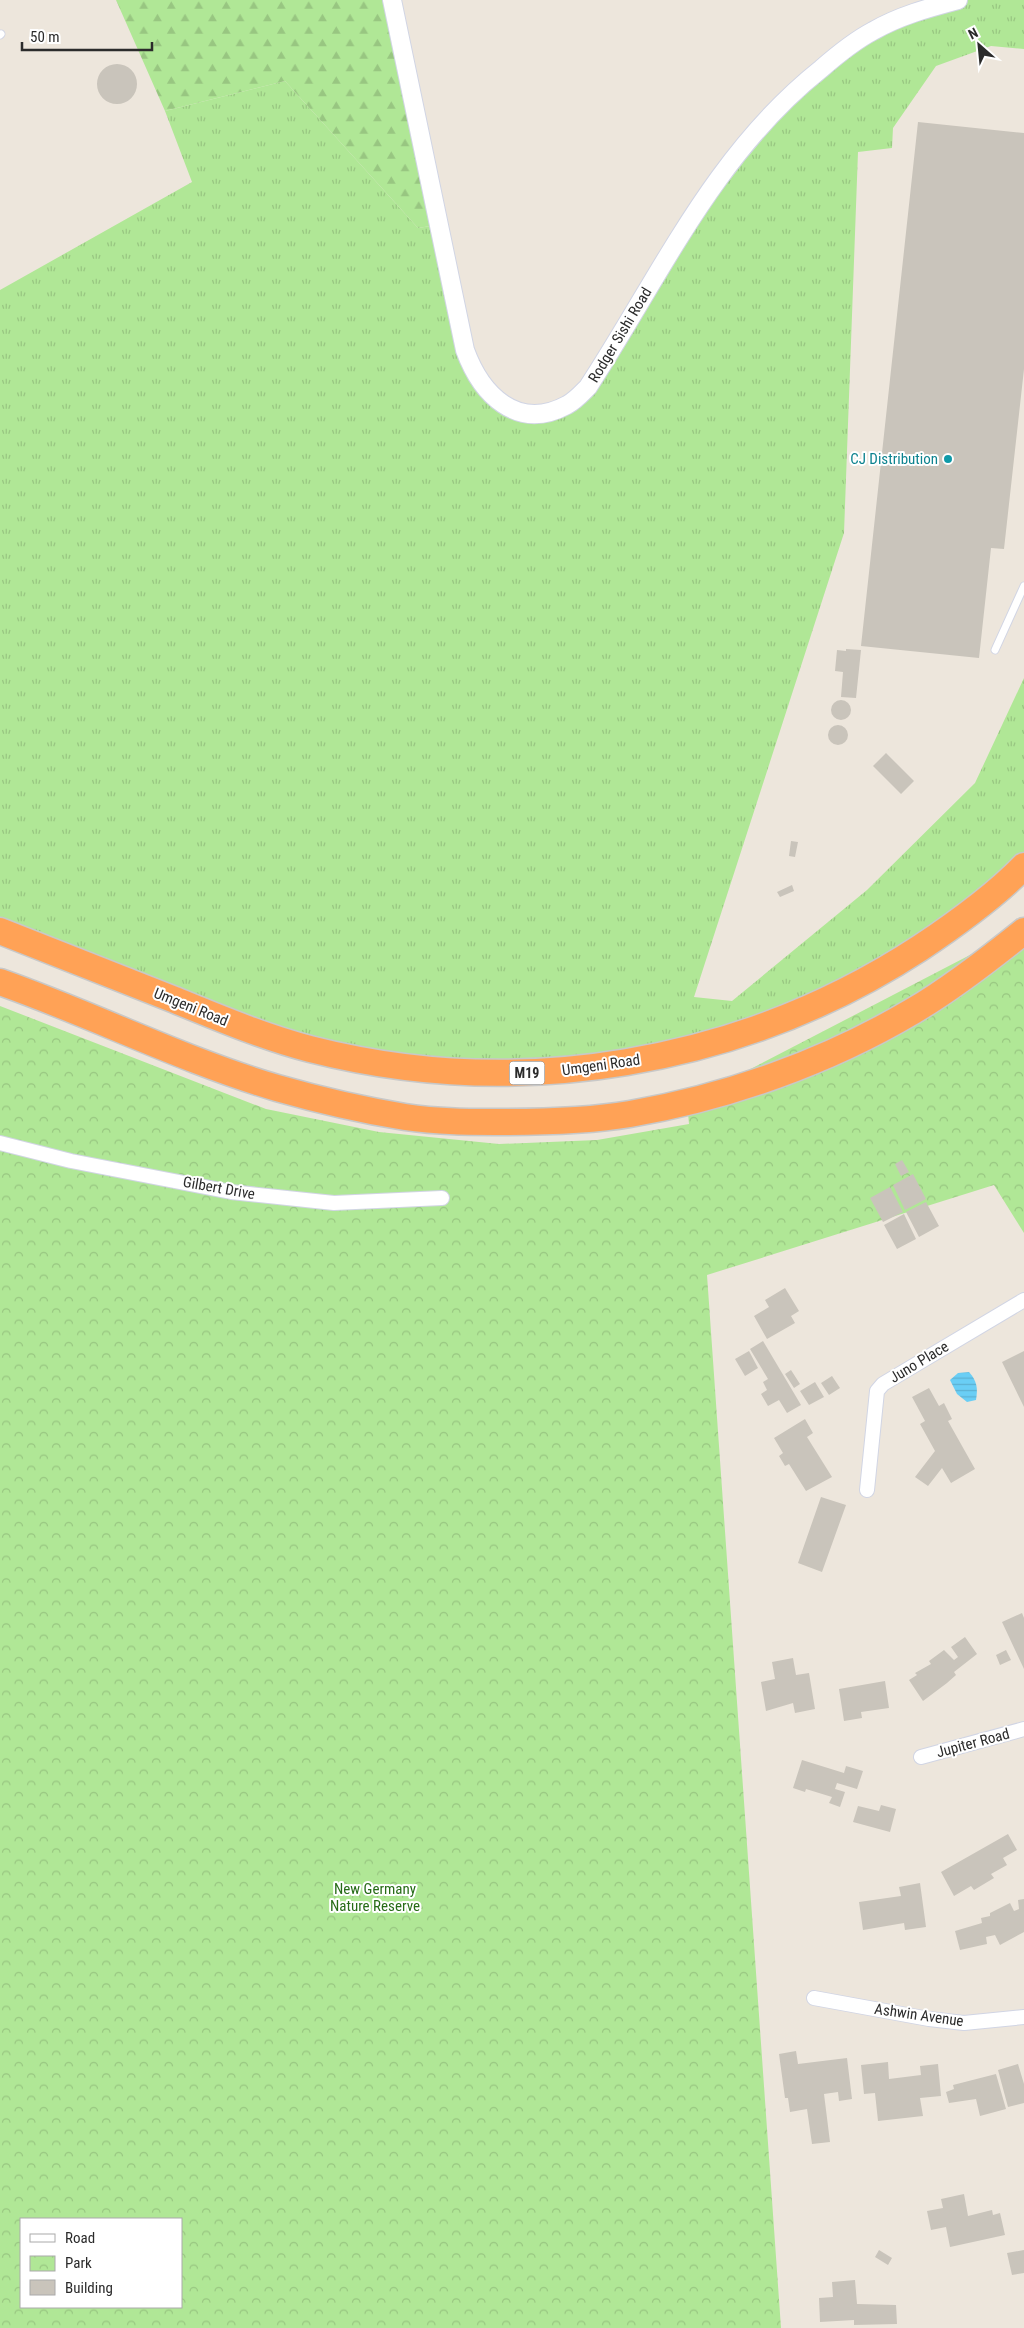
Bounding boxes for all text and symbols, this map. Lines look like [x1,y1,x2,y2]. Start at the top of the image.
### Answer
scale bar [22,20,152,52]
north arrow [954,20,1004,70]
text: N [966,24,981,42]
text: 50 m [30,28,60,46]
street label: Rodger Sishi Road [585,284,655,386]
place label: CJ Distribution [850,450,938,468]
marker: CJ Distribution [942,453,954,465]
street label: Umgeni Road [151,984,231,1030]
street label: Umgeni Road [561,1051,641,1079]
road number: M19 [510,1062,544,1084]
street label: Gilbert Drive [182,1173,256,1203]
street label: Juno Place [886,1337,952,1387]
street label: Jupiter Road [934,1725,1012,1761]
park label: New Germany Nature Reserve [330,1880,420,1915]
street label: Ashwin Avenue [873,2000,965,2030]
legend [20,2218,182,2308]
text: Road [65,2229,95,2247]
text: Park [65,2254,92,2272]
text: Building [65,2279,113,2297]

